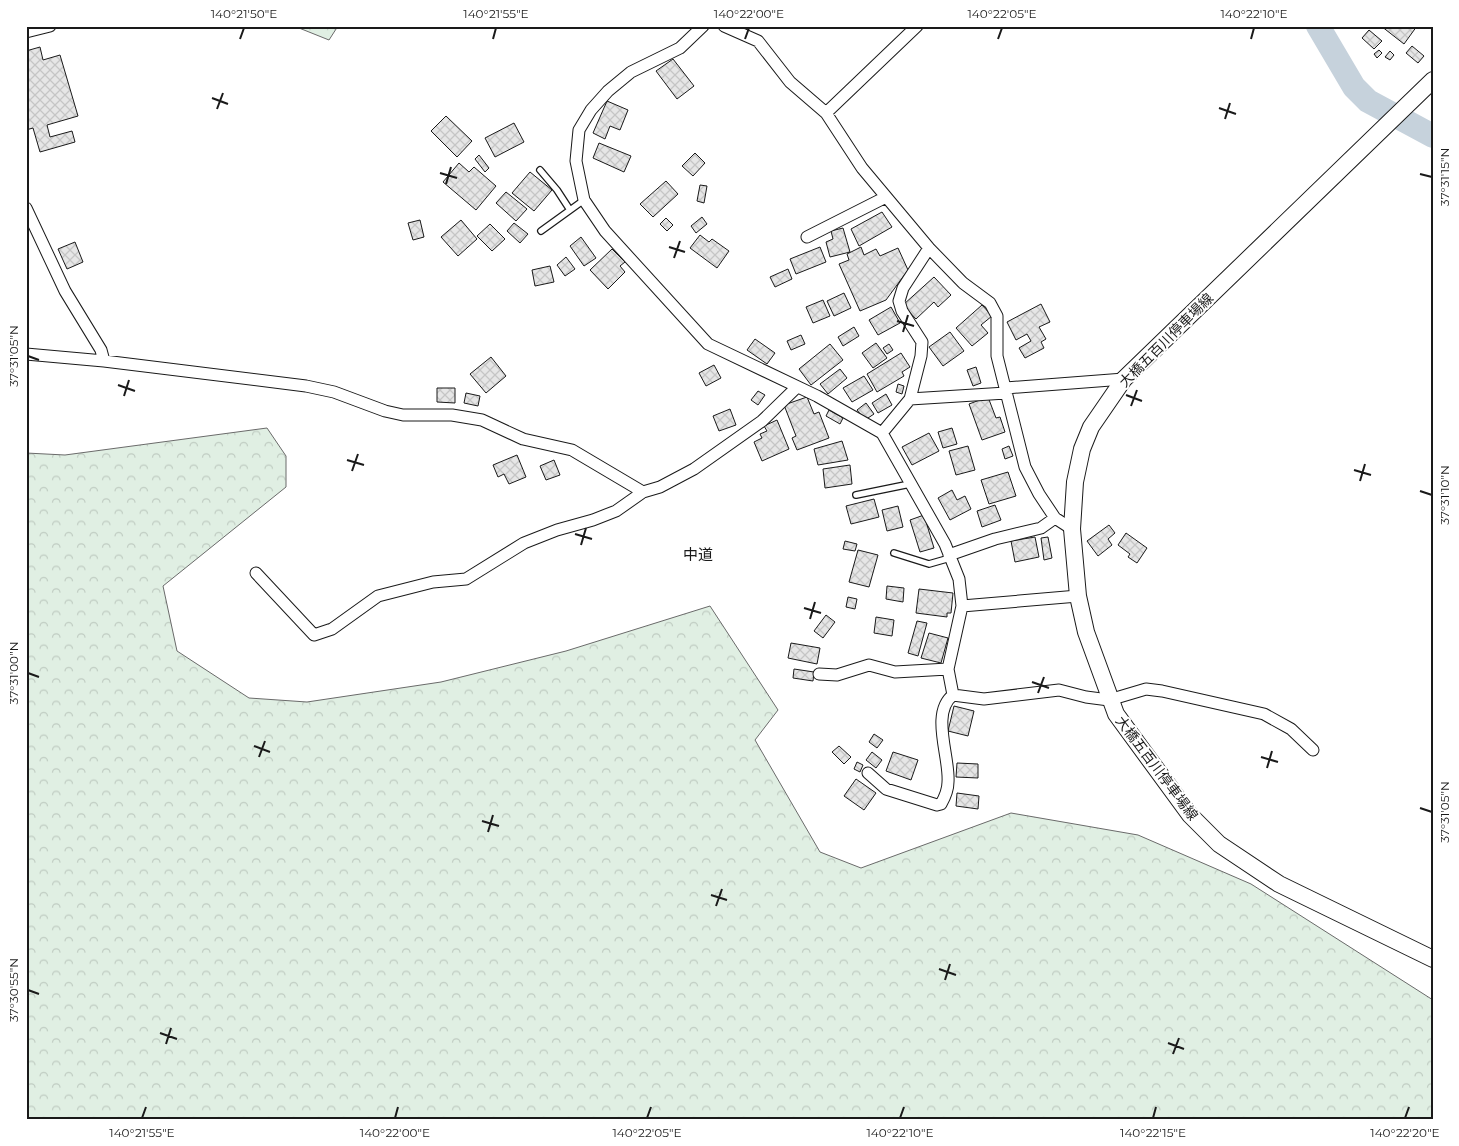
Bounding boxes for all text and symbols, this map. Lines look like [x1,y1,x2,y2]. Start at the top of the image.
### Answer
text: 140°21'50"E [211,6,277,21]
text: 140°21'55"E [463,6,529,21]
text: 140°22'00"E [714,6,784,21]
text: 140°22'05"E [967,6,1037,21]
text: 140°22'10"E [1220,6,1288,21]
text: 37°31'15"N [1437,148,1452,206]
street label: 大橋五百川停車場線 [1115,289,1217,391]
text: 37°31'05"N [6,325,21,387]
text: 37°31'10"N [1437,465,1452,525]
district label: 中道 [683,545,713,564]
text: 37°31'00"N [6,642,21,704]
street label: 大橋五百川停車場線 [1112,712,1202,824]
text: 37°31'05"N [1437,781,1452,843]
text: 37°30'55"N [6,958,21,1022]
text: 140°21'55"E [109,1125,175,1140]
text: 140°22'00"E [360,1125,430,1140]
text: 140°22'05"E [612,1125,682,1140]
text: 140°22'10"E [866,1125,934,1140]
text: 140°22'15"E [1120,1125,1186,1140]
text: 140°22'20"E [1370,1125,1440,1140]

